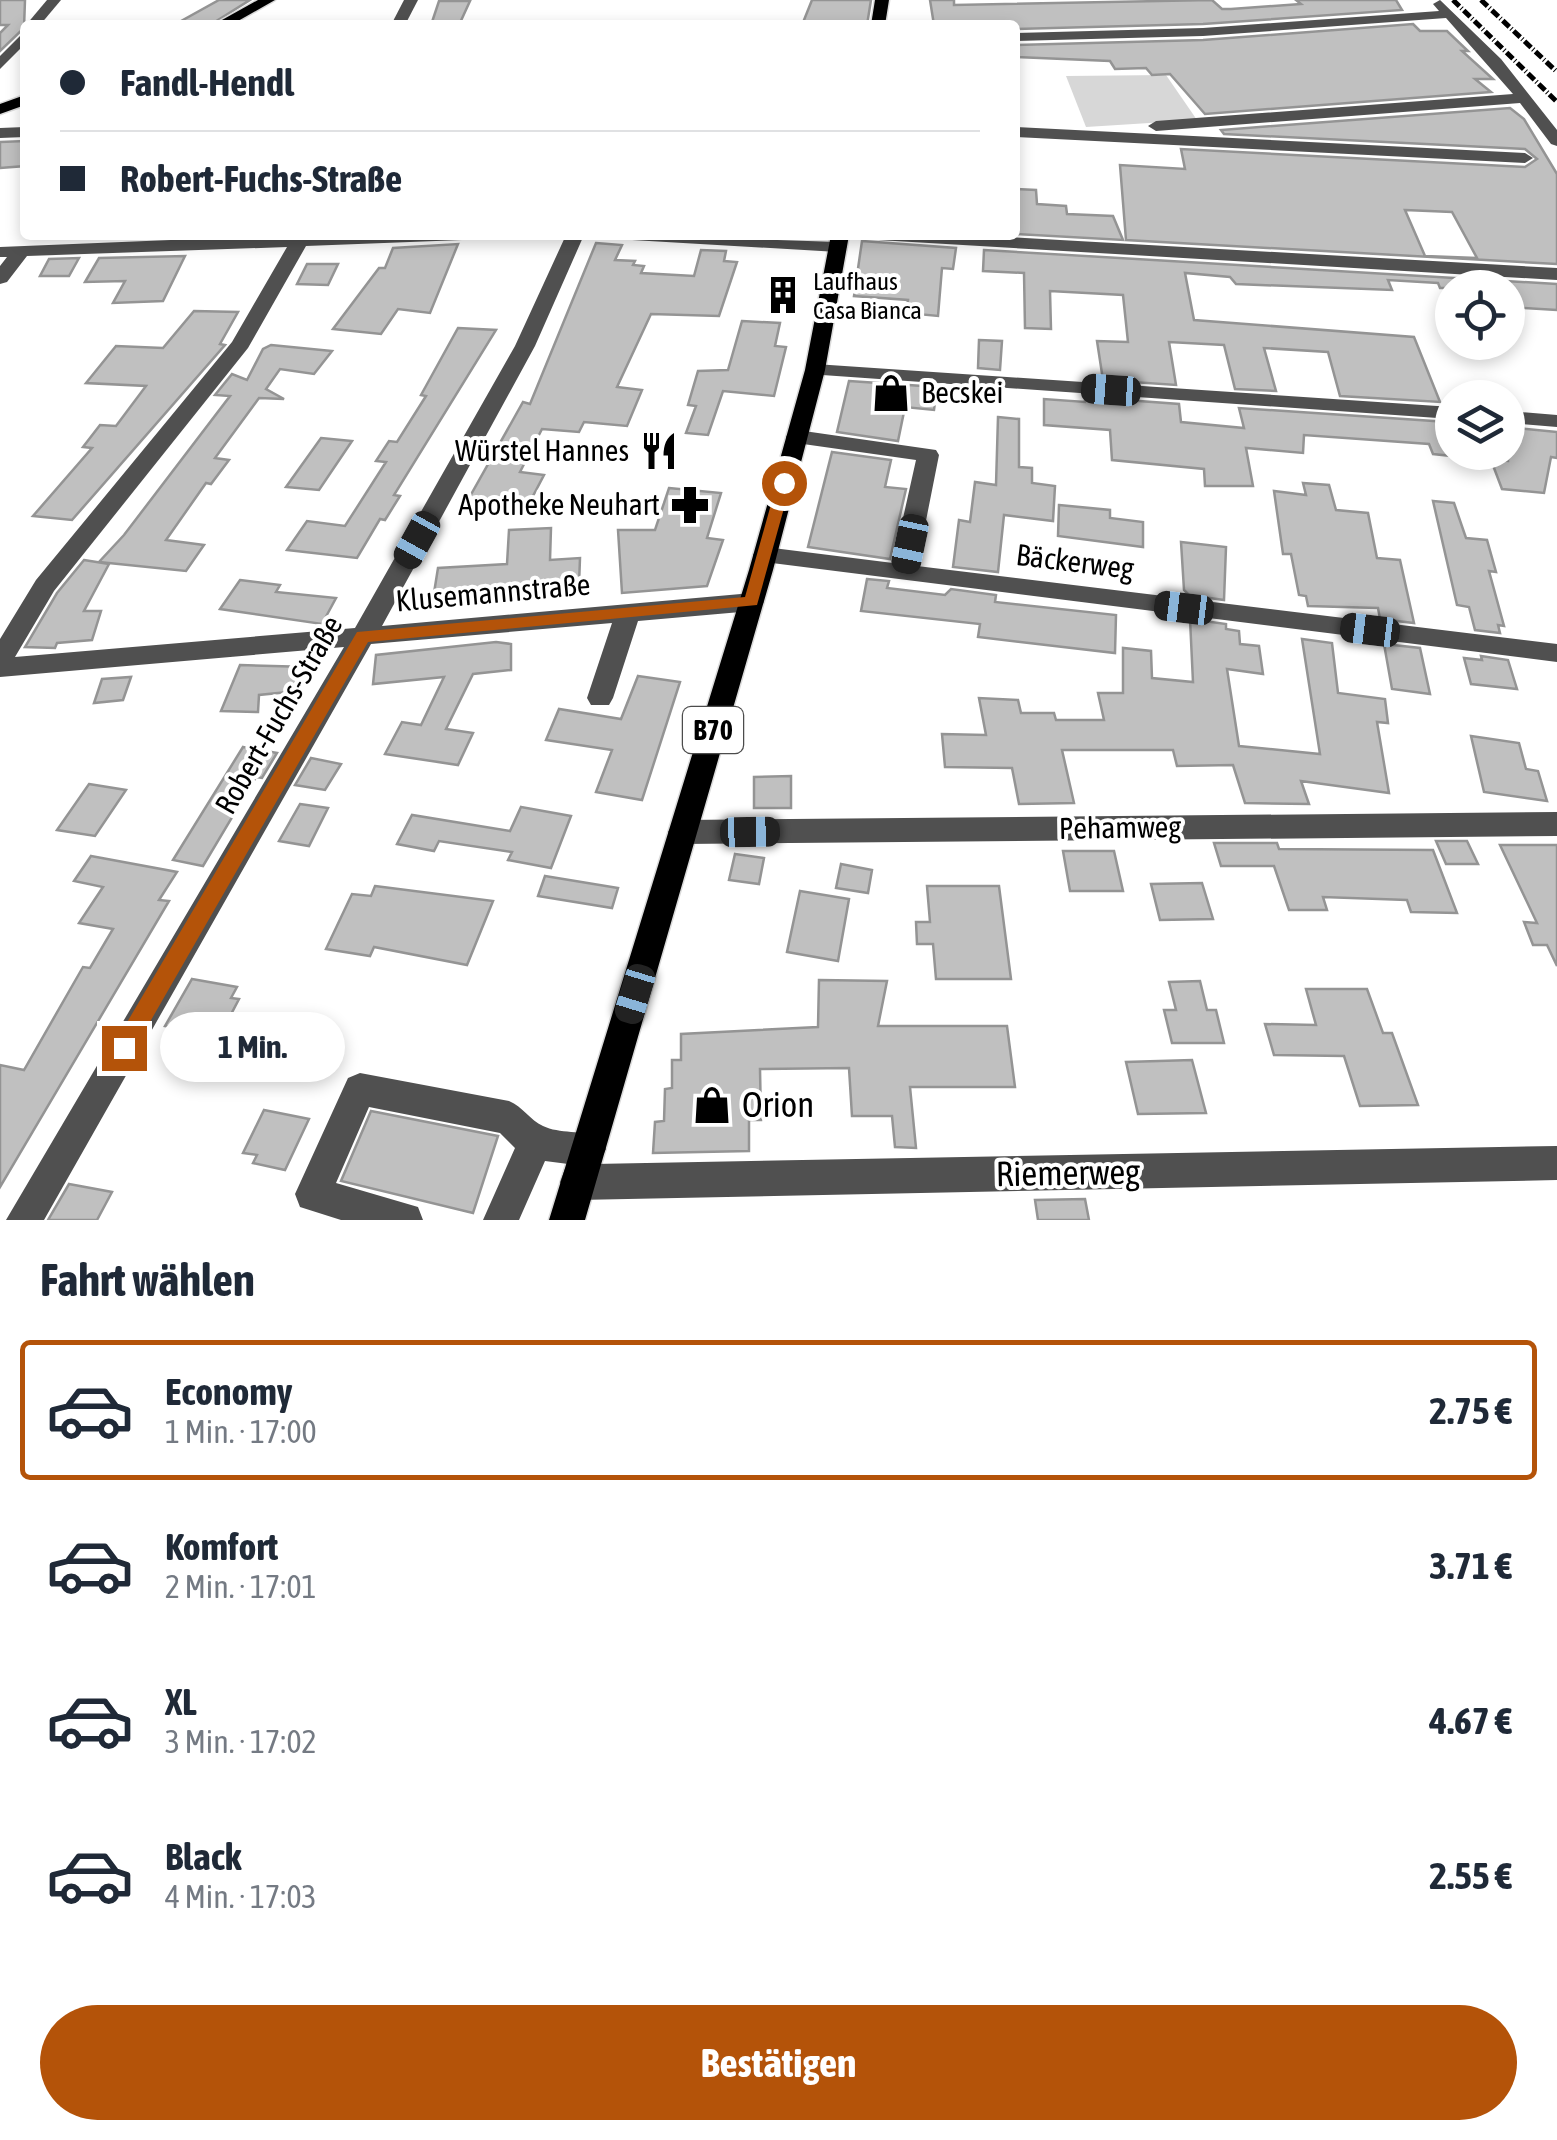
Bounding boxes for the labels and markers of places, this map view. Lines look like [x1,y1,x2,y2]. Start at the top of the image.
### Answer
place label: Laufhaus Casa Bianca [813,267,922,324]
building icon: Laufhaus Casa Bianca [762,274,804,316]
shop icon: Becskei [870,372,912,414]
place label: Becskei [921,375,1004,409]
restaurant icon: Würstel Hannes [638,430,680,472]
place label: Würstel Hannes [455,433,629,467]
pharmacy icon: Apotheke Neuhart [669,484,711,526]
place label: Apotheke Neuhart [458,487,660,521]
shop icon: Orion [691,1084,733,1126]
place label: Orion [742,1084,814,1124]

